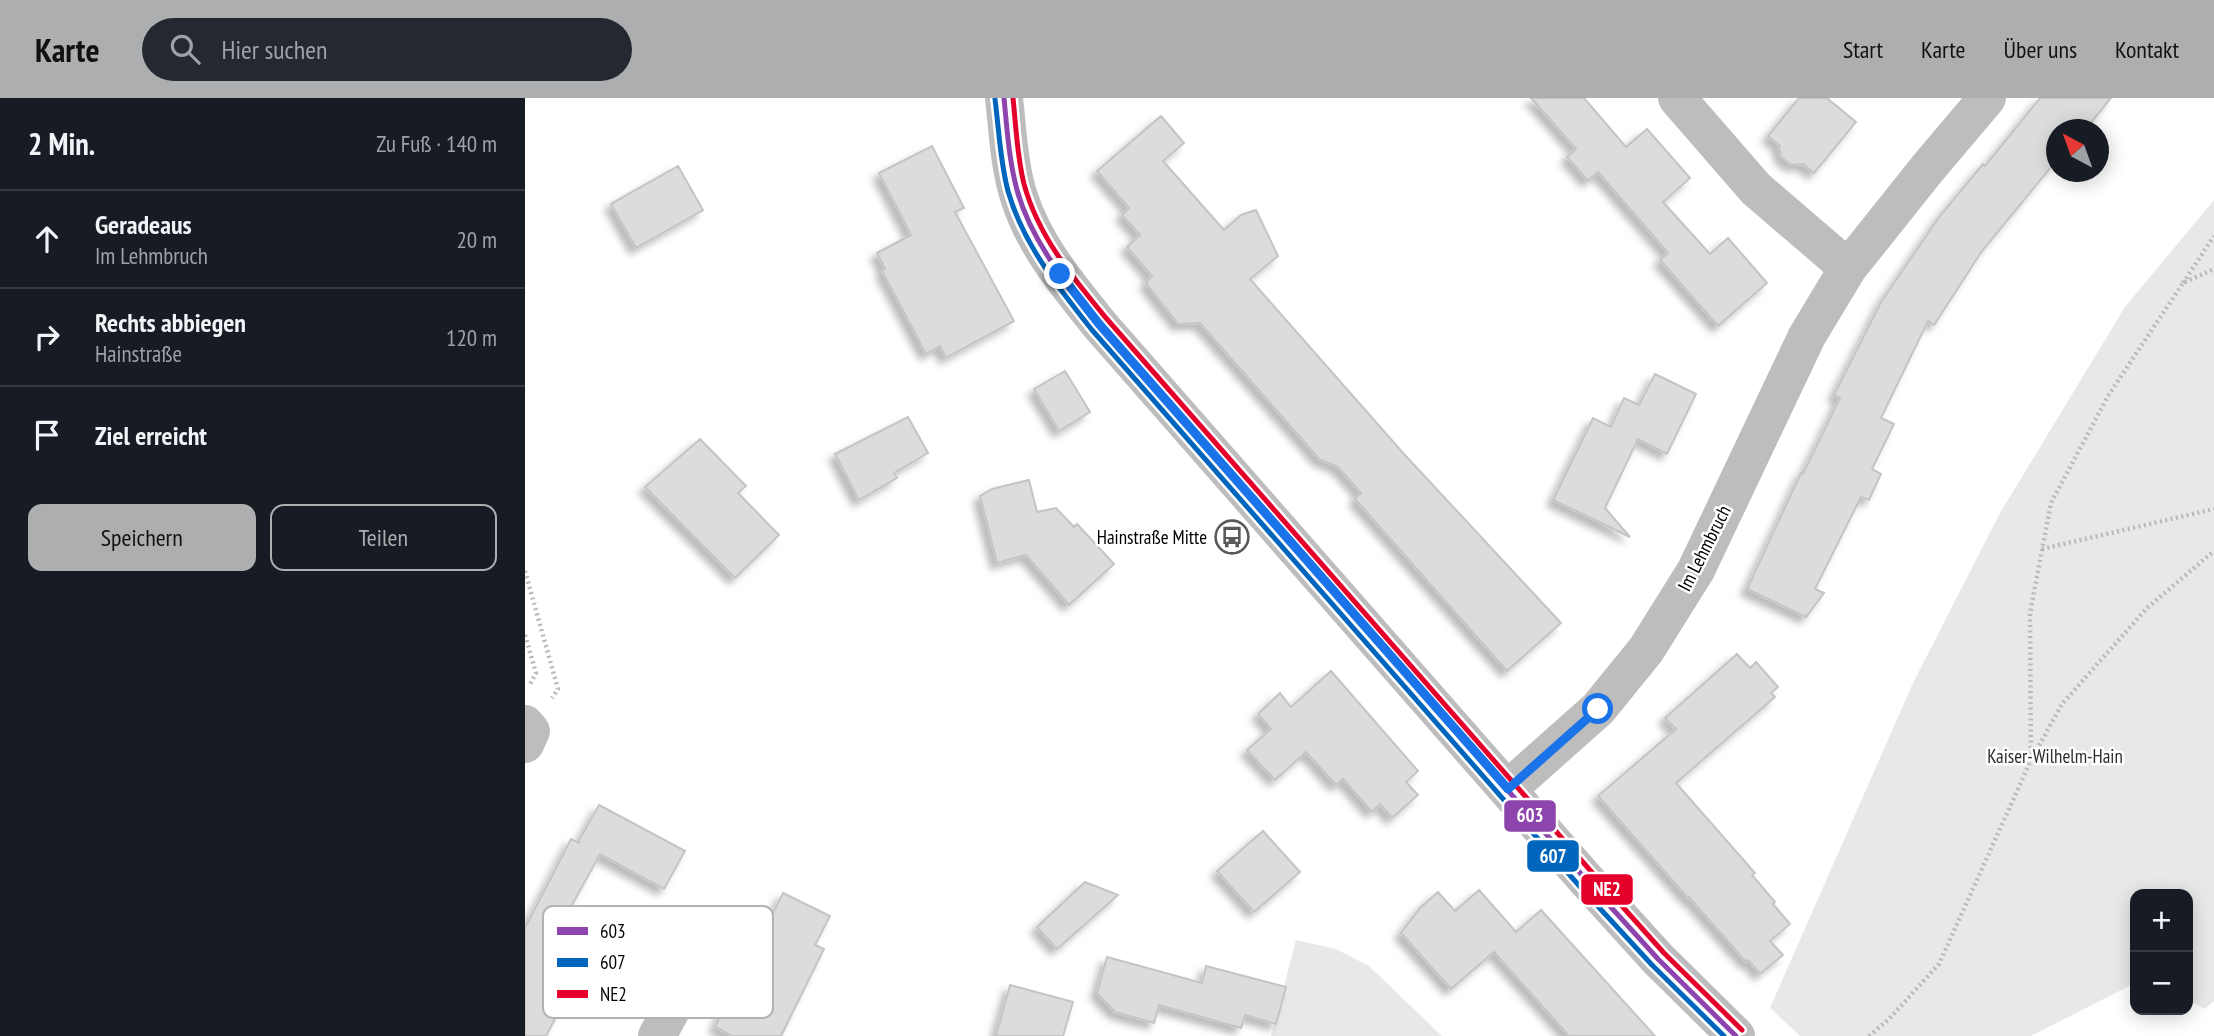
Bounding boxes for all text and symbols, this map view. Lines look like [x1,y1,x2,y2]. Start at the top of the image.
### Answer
search box [142,18,632,81]
text: Karte [35,28,100,71]
icon: search [166,30,204,68]
text: Hier suchen [222,33,327,66]
text: Start [1843,34,1883,65]
text: Karte [1921,34,1966,65]
text: Über uns [2004,34,2077,65]
text: Kontakt [2115,34,2179,65]
north arrow [2046,119,2109,182]
text: 2 Min. [28,124,95,163]
text: Zu Fuß · 140 m [376,129,497,158]
text: Geradeaus [95,208,192,241]
icon: ahead [28,220,66,258]
text: 20 m [456,225,497,254]
text: Im Lehmbruch [95,241,208,270]
route end [1044,258,1075,289]
text: Rechts abbiegen [95,306,246,339]
icon: right [28,318,66,356]
text: 120 m [446,323,497,352]
text: Hainstraße [95,339,182,368]
icon: arrive [28,416,66,454]
text: Ziel erreicht [95,419,207,452]
street label: Im Lehmbruch [1672,501,1736,595]
button: Speichern [28,504,256,571]
button: Teilen [270,504,497,571]
bus stop icon: Hainstraße Mitte [1213,518,1251,556]
place label: Hainstraße Mitte [1097,525,1207,549]
route start [1582,693,1613,724]
park label: Kaiser-Wilhelm-Hain [1987,744,2123,768]
line badge: 603 [1503,799,1557,833]
text: 603 [1516,803,1544,827]
line badge: 607 [1526,839,1580,873]
text: 607 [1539,844,1567,868]
line badge: NE2 [1580,873,1634,906]
text: NE2 [1593,877,1621,901]
map controls [2130,889,2193,1015]
button: + [2130,889,2193,952]
legend [543,906,773,1018]
text: 603 [600,919,626,943]
text: 607 [600,950,626,974]
button: − [2130,952,2193,1015]
text: NE2 [600,982,627,1006]

